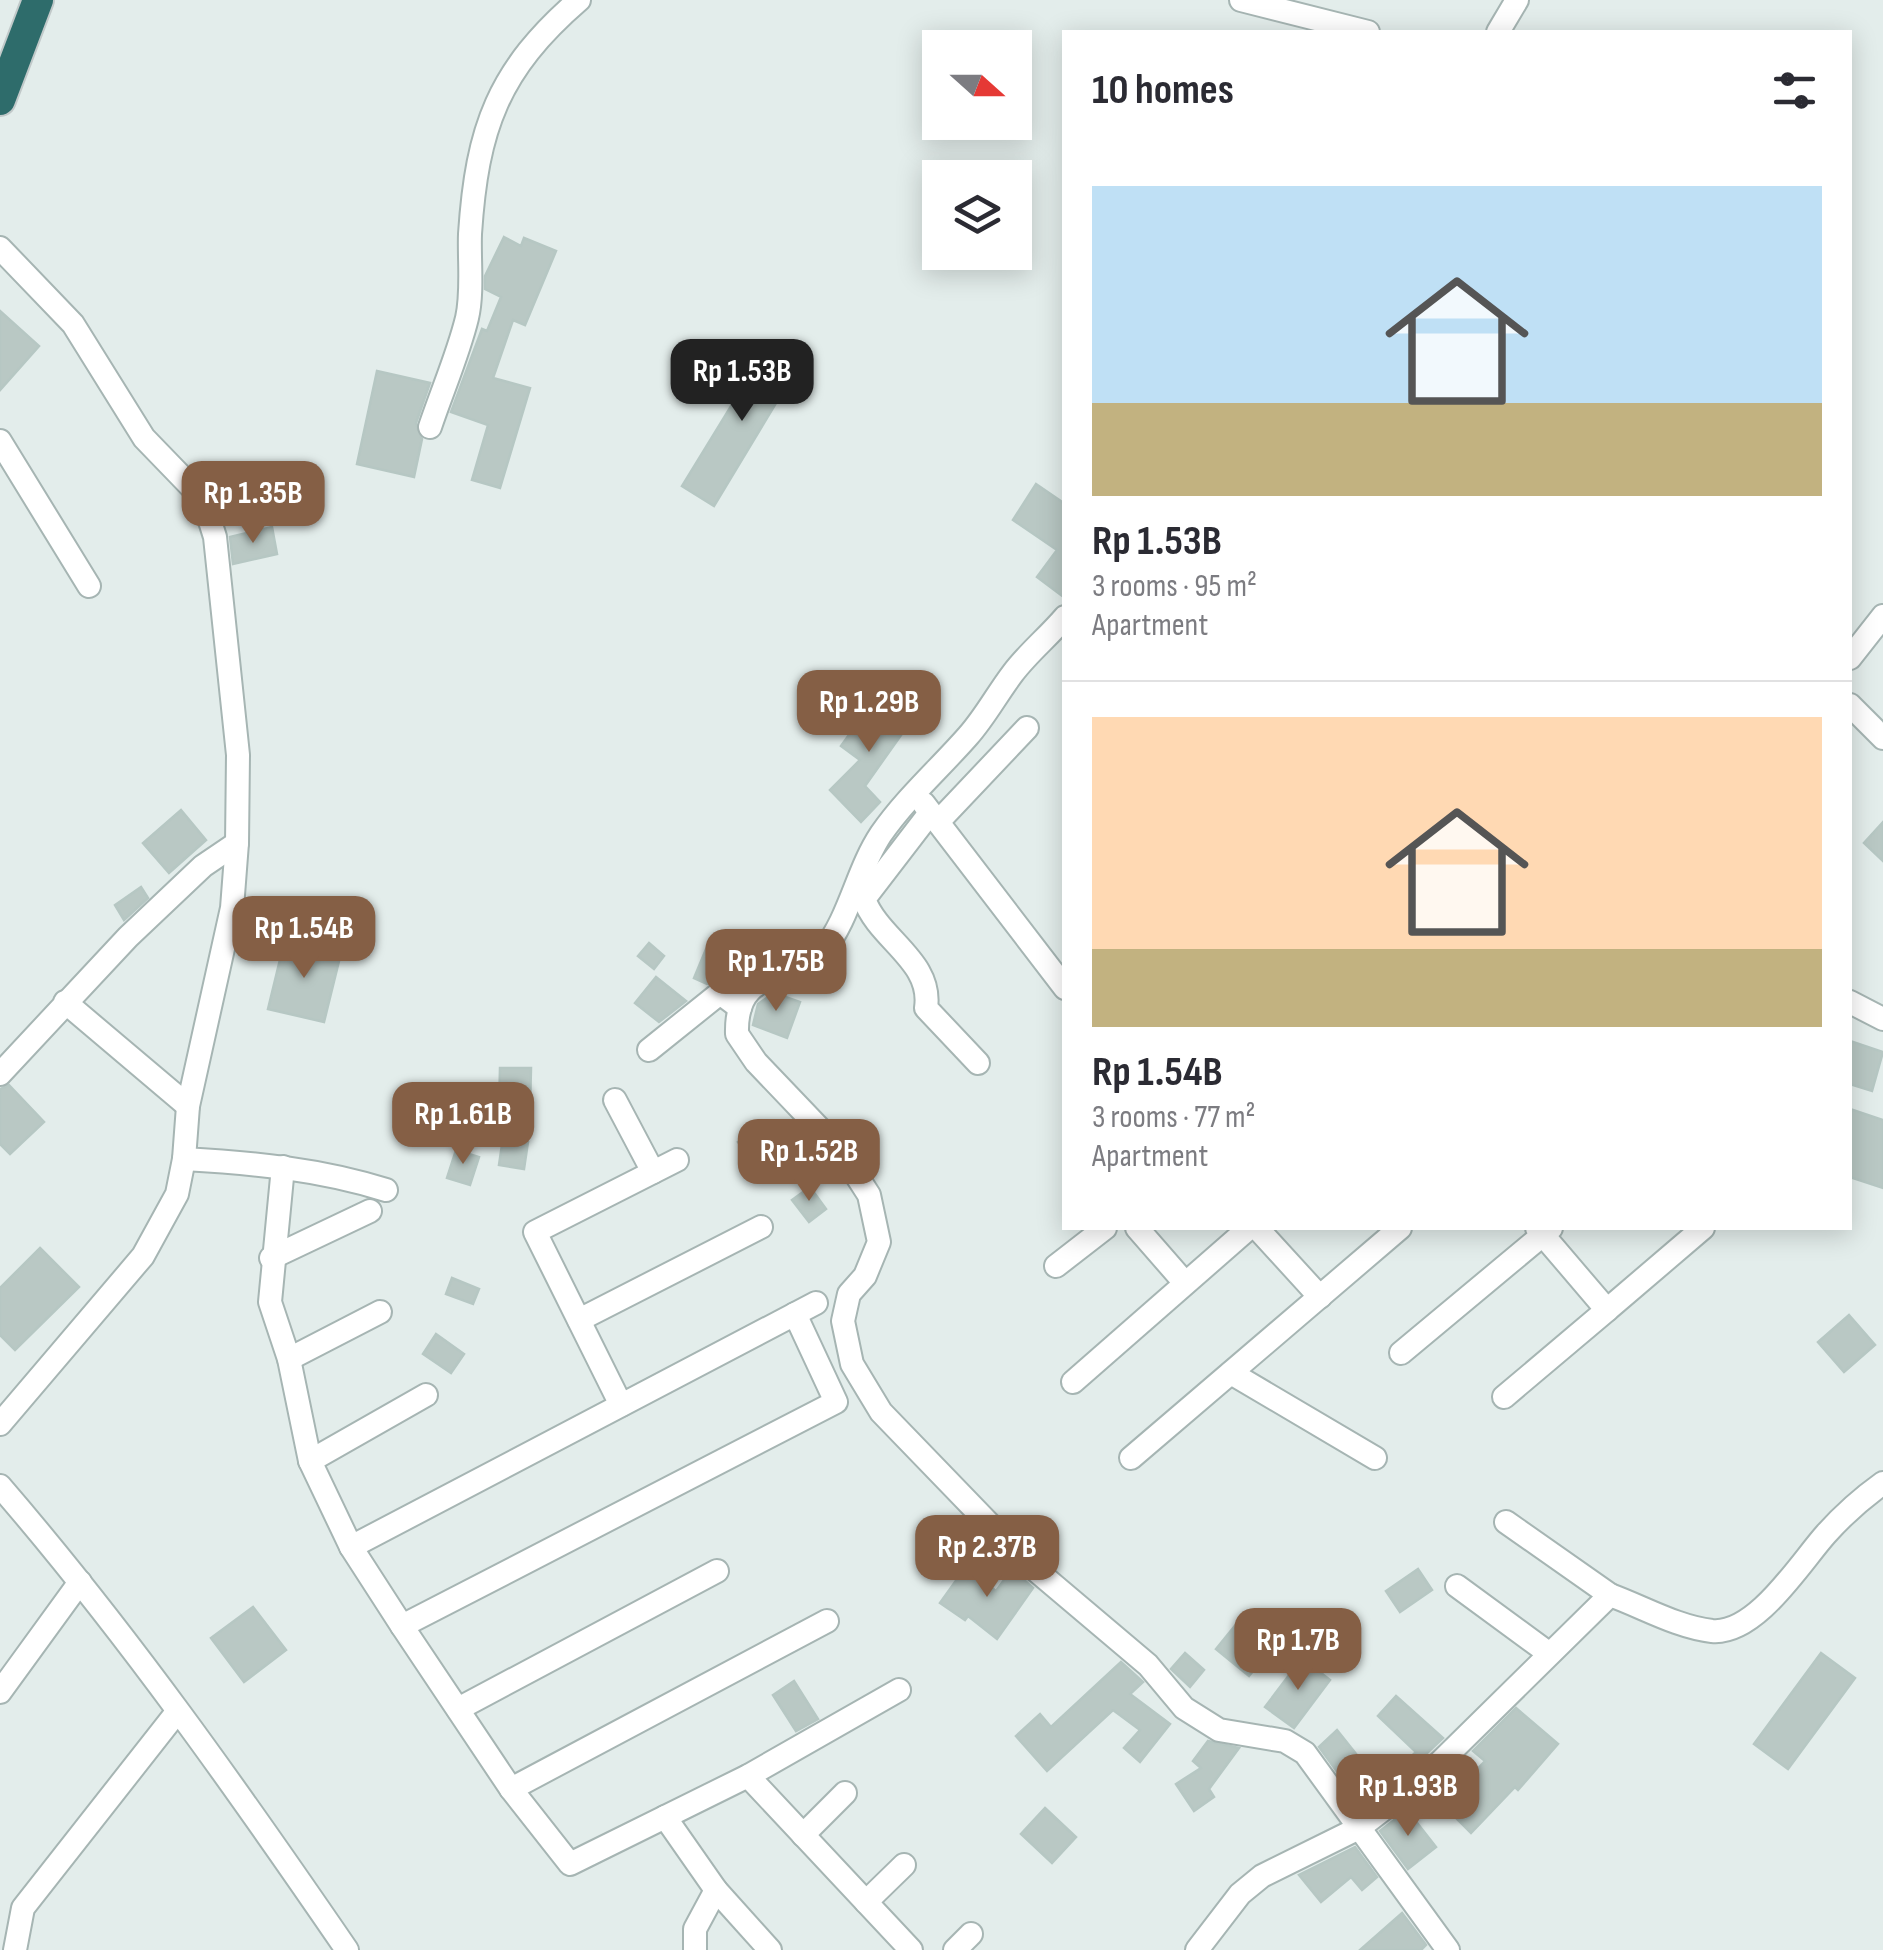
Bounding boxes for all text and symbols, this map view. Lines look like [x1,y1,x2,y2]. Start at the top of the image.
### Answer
north arrow [922,30,1032,140]
map controls [922,30,1032,270]
icon: filters [1767,63,1822,118]
text: 10 homes [1092,65,1234,116]
button: layers [922,160,1032,270]
icon: home [1367,251,1547,431]
pin: Rp 1.53B [639,339,845,424]
text: Rp 1.53B [693,352,791,391]
pin: Rp 1.35B [150,461,356,546]
text: Rp 1.35B [204,474,302,513]
text: Rp 1.53B [1092,516,1222,567]
text: 3 rooms · 95 m² [1092,567,1257,606]
text: Apartment [1092,606,1208,645]
pin: Rp 1.29B [766,670,972,755]
text: Rp 1.29B [819,683,919,722]
icon: home [1367,782,1547,962]
pin: Rp 1.54B [201,896,407,981]
text: Rp 1.54B [254,909,354,948]
pin: Rp 1.75B [673,929,879,1014]
text: Rp 1.75B [727,942,825,981]
text: Rp 1.54B [1092,1047,1222,1098]
pin: Rp 1.61B [360,1082,566,1167]
text: Rp 1.61B [414,1095,512,1134]
text: 3 rooms · 77 m² [1092,1098,1256,1137]
pin: Rp 1.52B [706,1119,912,1204]
text: Rp 1.52B [760,1132,858,1171]
text: Apartment [1092,1137,1208,1176]
pin: Rp 2.37B [884,1515,1090,1600]
text: Rp 2.37B [937,1528,1037,1567]
pin: Rp 1.7B [1206,1608,1390,1693]
text: Rp 1.7B [1256,1621,1340,1660]
pin: Rp 1.93B [1305,1754,1511,1839]
text: Rp 1.93B [1358,1767,1458,1806]

